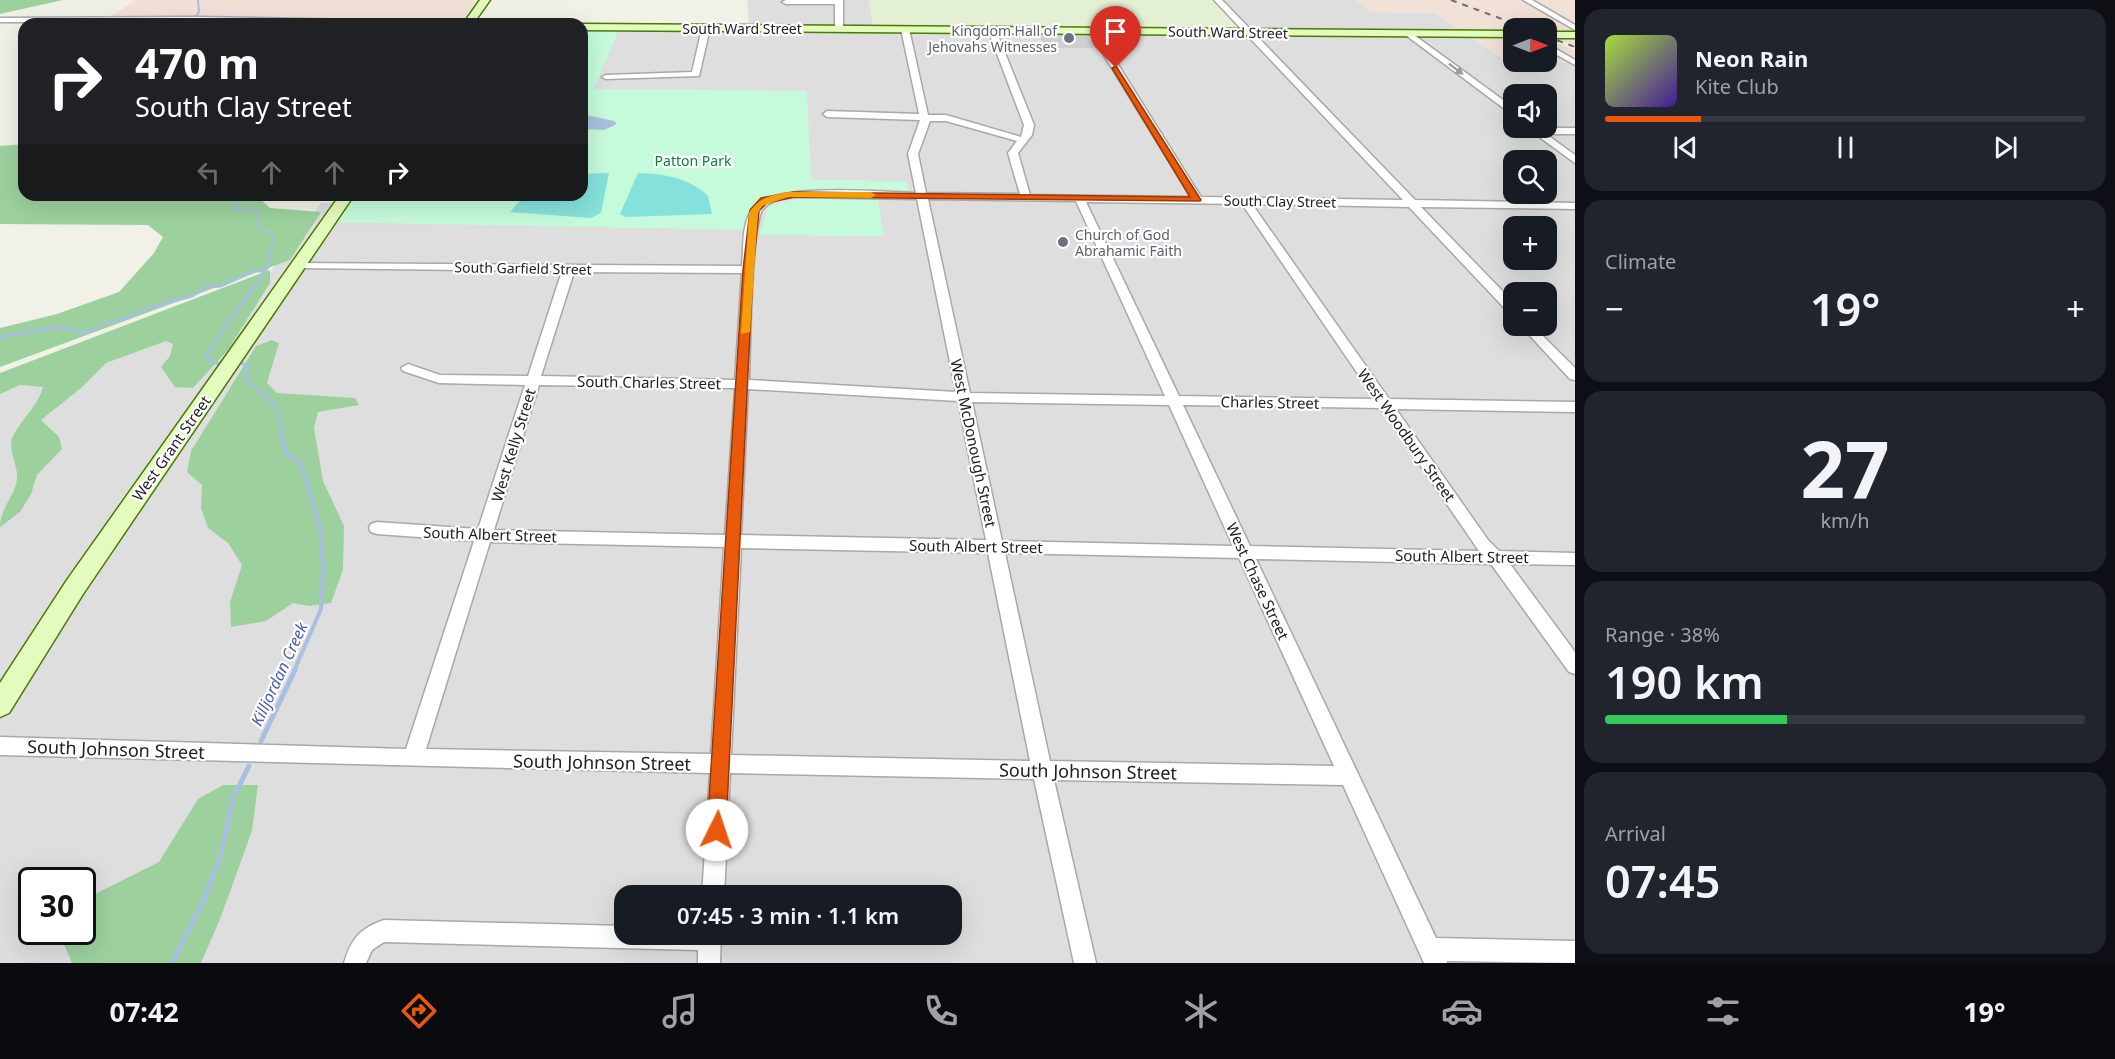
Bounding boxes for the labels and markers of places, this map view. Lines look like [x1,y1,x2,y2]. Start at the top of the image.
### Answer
pin [1090,6,1141,68]
place label: Kingdom Hall of Jehovahs Witnesses [926,21,1058,56]
marker: Kingdom Hall of Jehovahs Witnesses [1062,31,1076,45]
place label: Church of God Abrahamic Faith [1075,225,1182,260]
marker: Church of God Abrahamic Faith [1056,235,1070,249]

